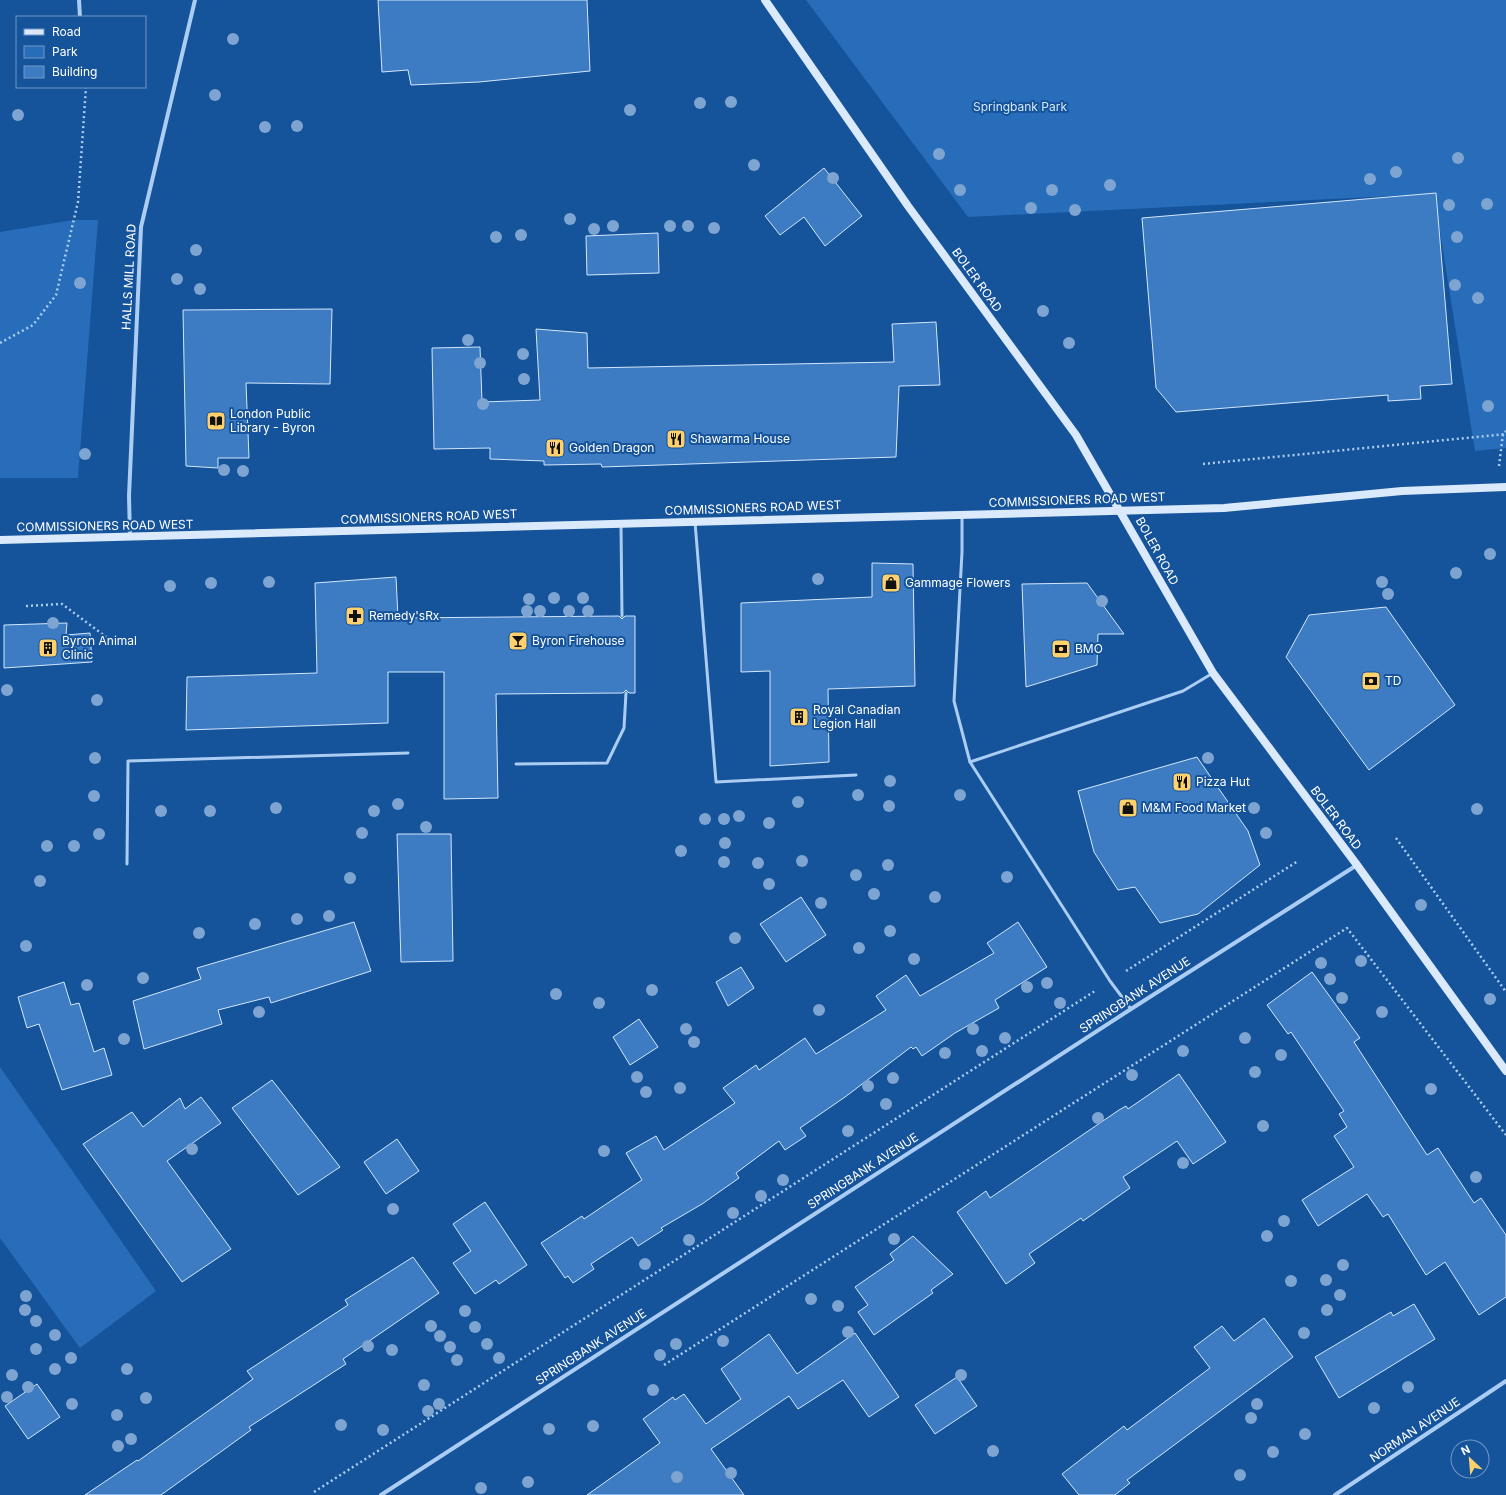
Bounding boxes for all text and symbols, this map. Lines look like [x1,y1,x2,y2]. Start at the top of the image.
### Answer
legend [16,16,146,88]
text: Road [52,24,81,39]
text: Park [52,44,78,59]
text: Building [52,64,97,79]
park label: Springbank Park [973,99,1067,114]
street label: HALLS MILL ROAD [118,224,139,330]
street label: BOLER ROAD [949,245,1006,315]
place label: London Public Library - Byron [230,406,315,435]
library icon: London Public Library - Byron [205,410,227,432]
restaurant icon: Shawarma House [665,428,687,450]
place label: Shawarma House [690,431,790,446]
restaurant icon: Golden Dragon [544,437,566,459]
place label: Golden Dragon [569,440,654,455]
street label: COMMISSIONERS ROAD WEST [988,489,1166,510]
street label: COMMISSIONERS ROAD WEST [664,497,842,518]
street label: COMMISSIONERS ROAD WEST [340,506,518,527]
street label: BOLER ROAD [1133,514,1182,587]
street label: COMMISSIONERS ROAD WEST [16,516,194,535]
shop icon: Gammage Flowers [880,572,902,594]
place label: Gammage Flowers [905,575,1011,590]
pharmacy icon: Remedy'sRx [344,605,366,627]
place label: Remedy'sRx [369,608,440,623]
bar icon: Byron Firehouse [507,630,529,652]
place label: Byron Animal Clinic [62,633,137,662]
place label: Byron Firehouse [532,633,625,648]
building icon: Byron Animal Clinic [37,637,59,659]
bank icon: BMO [1050,638,1072,660]
place label: BMO [1075,641,1103,656]
bank icon: TD [1360,670,1382,692]
place label: TD [1385,673,1401,688]
place label: Royal Canadian Legion Hall [813,702,901,731]
building icon: Royal Canadian Legion Hall [788,706,810,728]
restaurant icon: Pizza Hut [1171,771,1193,793]
place label: Pizza Hut [1196,774,1250,789]
street label: BOLER ROAD [1308,783,1365,852]
shop icon: M&M Food Market [1117,797,1139,819]
place label: M&M Food Market [1142,800,1246,815]
street label: SPRINGBANK AVENUE [1077,953,1193,1036]
street label: SPRINGBANK AVENUE [805,1129,921,1212]
street label: SPRINGBANK AVENUE [533,1305,649,1388]
street label: NORMAN AVENUE [1367,1394,1463,1465]
north arrow [1450,1439,1490,1479]
text: N [1459,1442,1472,1458]

